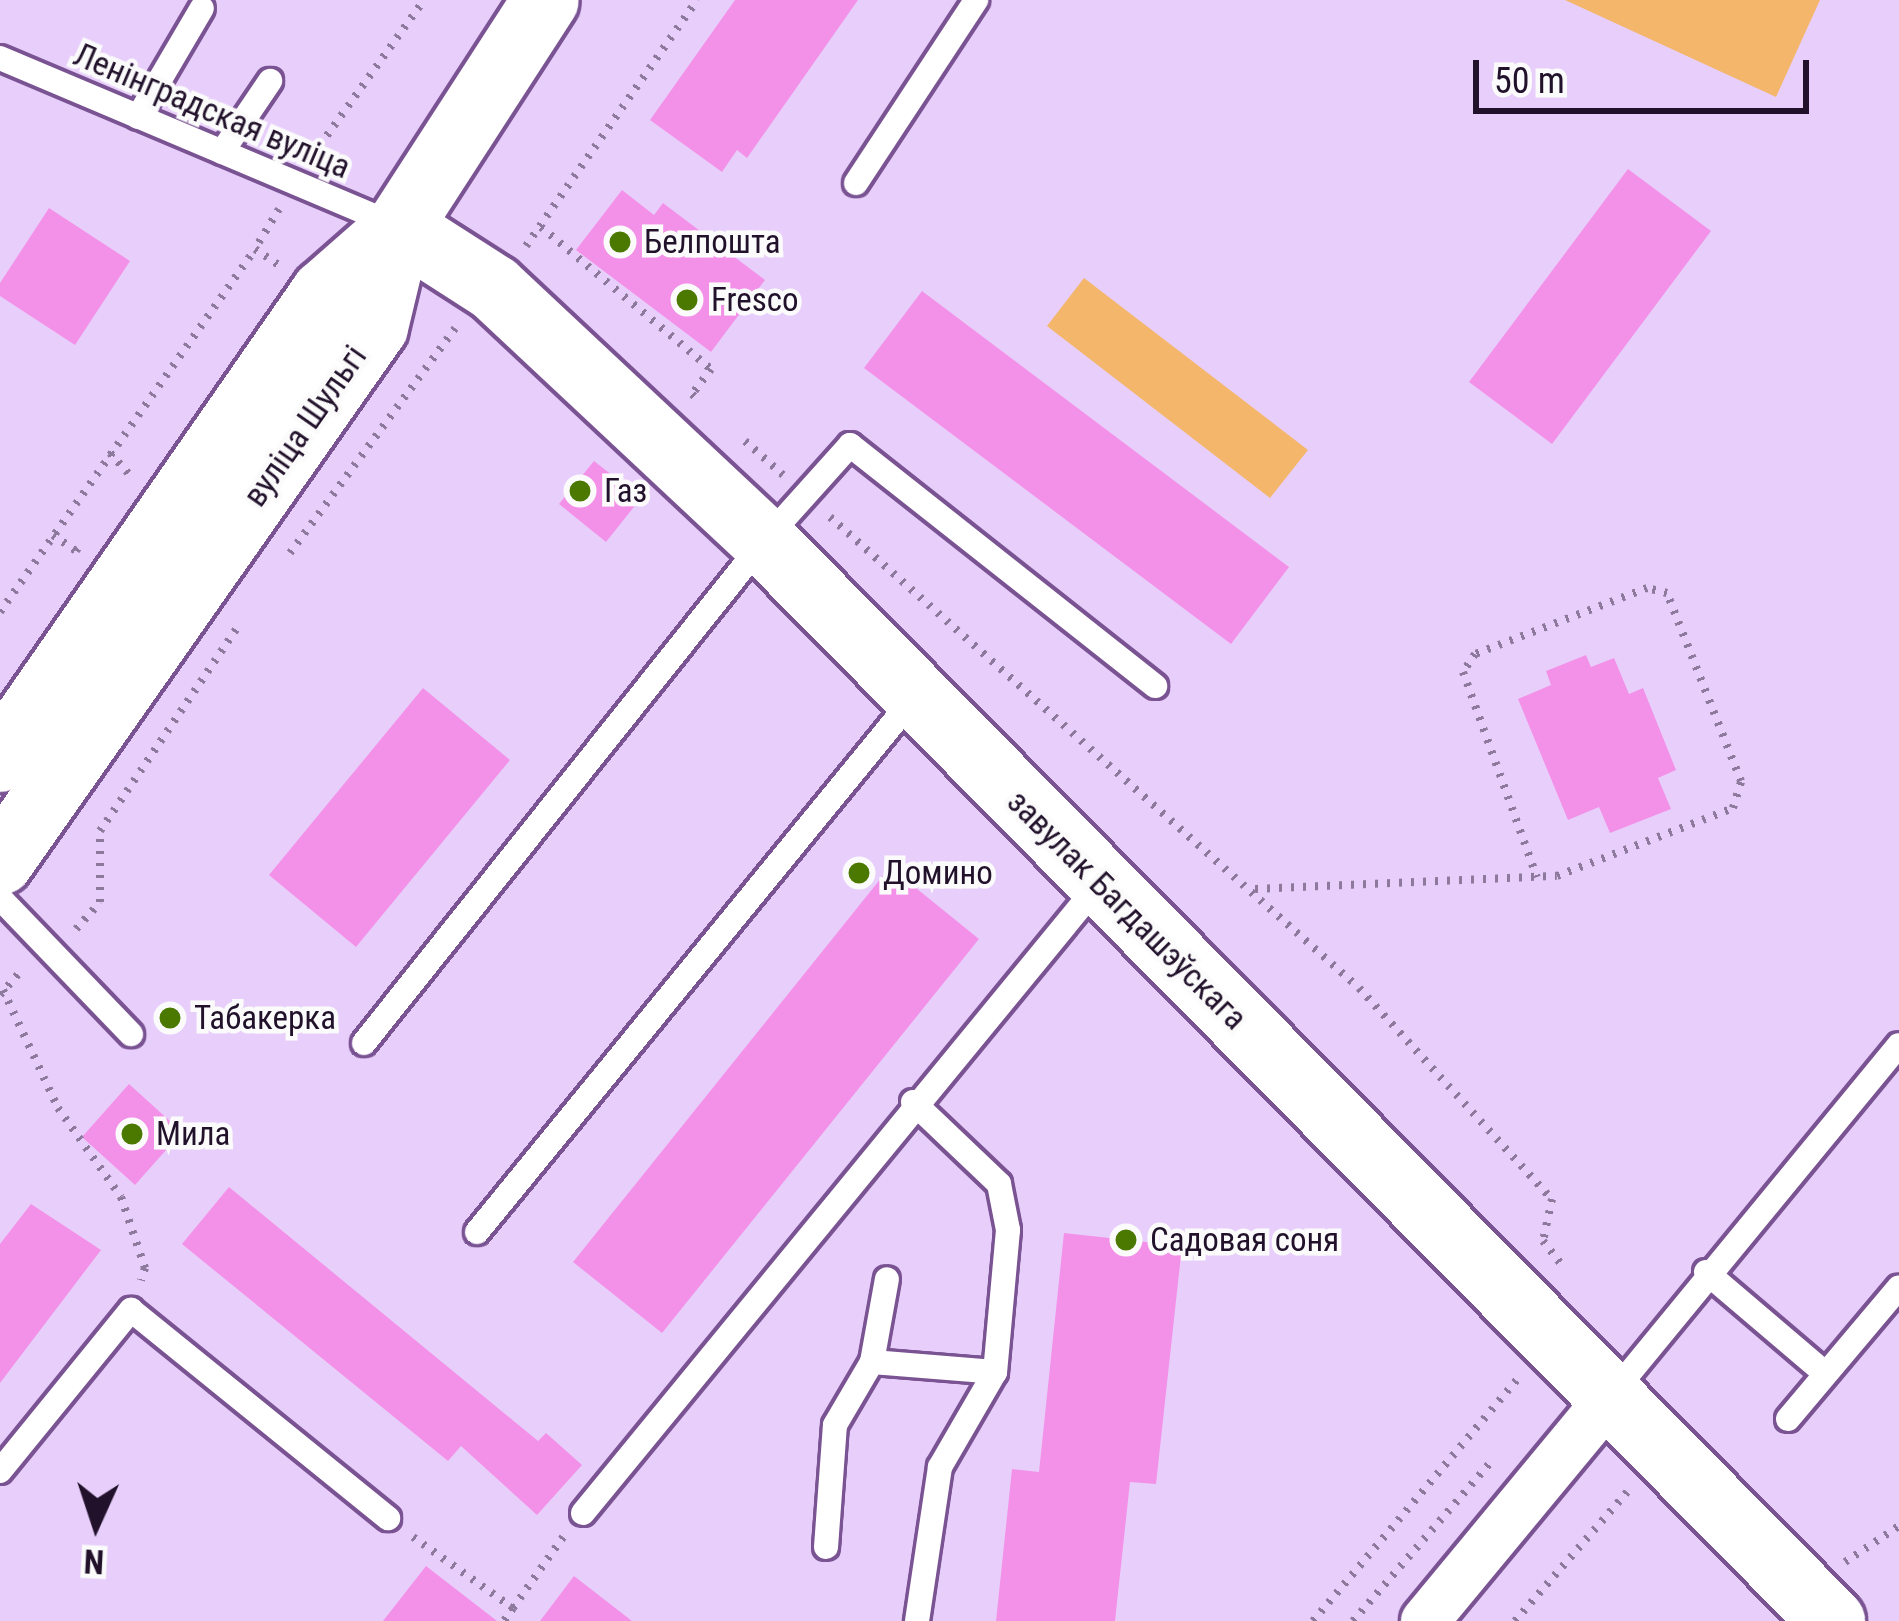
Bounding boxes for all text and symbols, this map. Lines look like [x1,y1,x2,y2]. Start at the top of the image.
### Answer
street label: Ленінградская вуліца [68,35,356,187]
scale bar [1479,36,1815,110]
text: 50 m [1494,60,1565,102]
place label: Белпошта [644,222,781,262]
marker: Белпошта [607,229,633,255]
place label: Fresco [711,280,799,320]
marker: Fresco [674,287,700,313]
street label: вуліца Шульгі [235,338,375,514]
place label: Газ [604,471,647,511]
marker: Газ [567,478,593,504]
street label: завулак Багдашэўскага [999,782,1255,1038]
place label: Домино [883,853,993,893]
marker: Домино [846,860,872,886]
place label: Табакерка [194,998,336,1038]
marker: Табакерка [157,1005,183,1031]
place label: Мила [156,1114,230,1154]
marker: Мила [119,1121,145,1147]
place label: Садовая соня [1150,1220,1339,1260]
marker: Садовая соня [1113,1227,1139,1253]
north arrow [36,1465,156,1585]
text: N [83,1541,105,1581]

